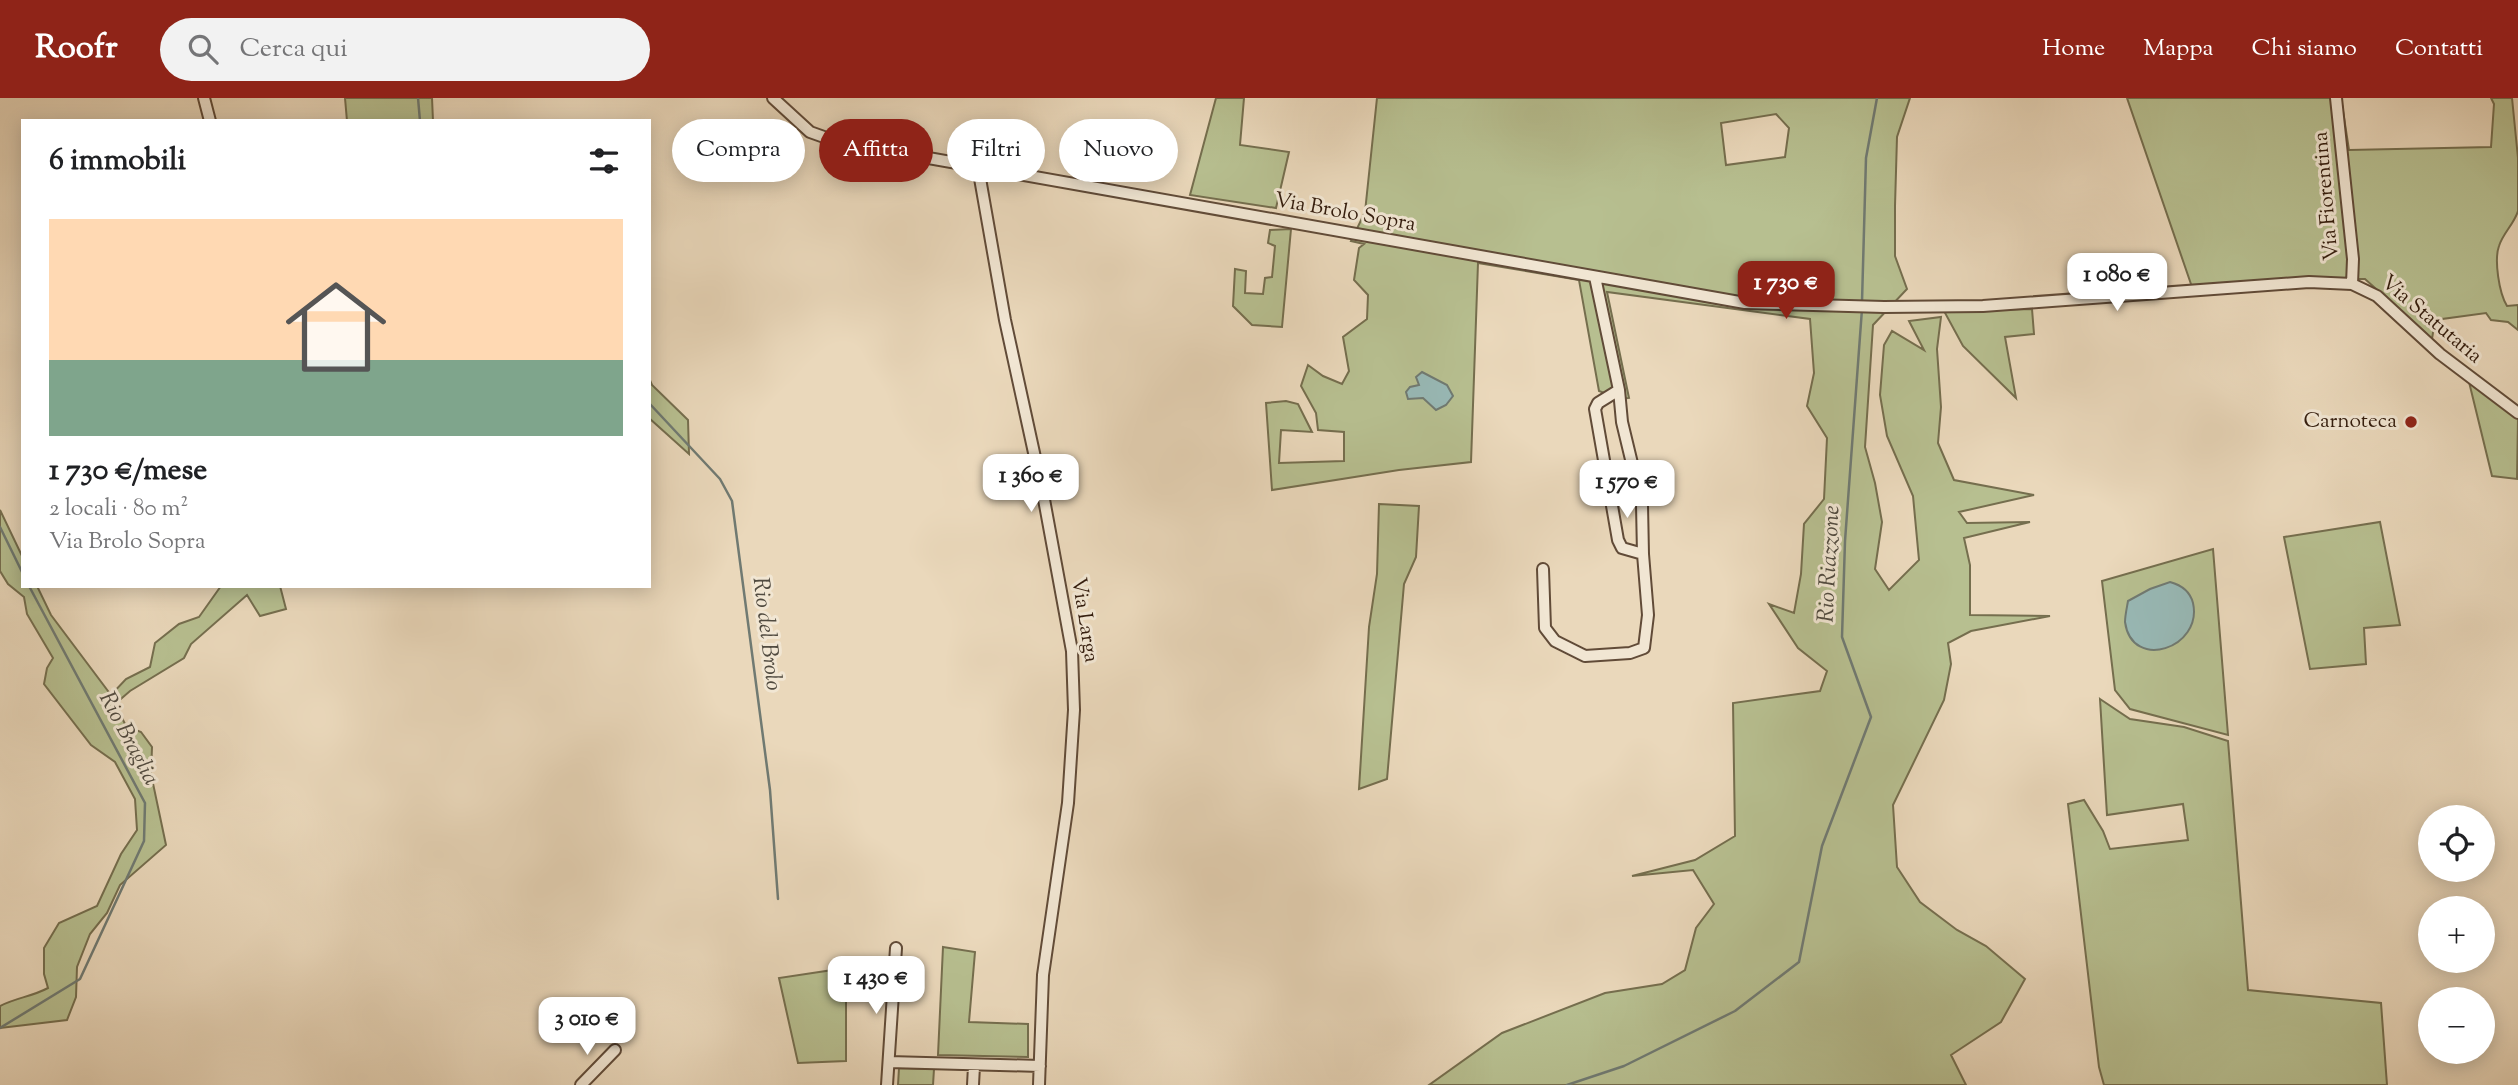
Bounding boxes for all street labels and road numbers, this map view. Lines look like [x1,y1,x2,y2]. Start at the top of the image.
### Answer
street label: Via Fiorentina [2306,130,2348,262]
street label: Via Brolo Sopra [1272,186,1418,240]
street label: Via Statutaria [2374,269,2489,372]
street label: Via Larga [1062,575,1106,665]

